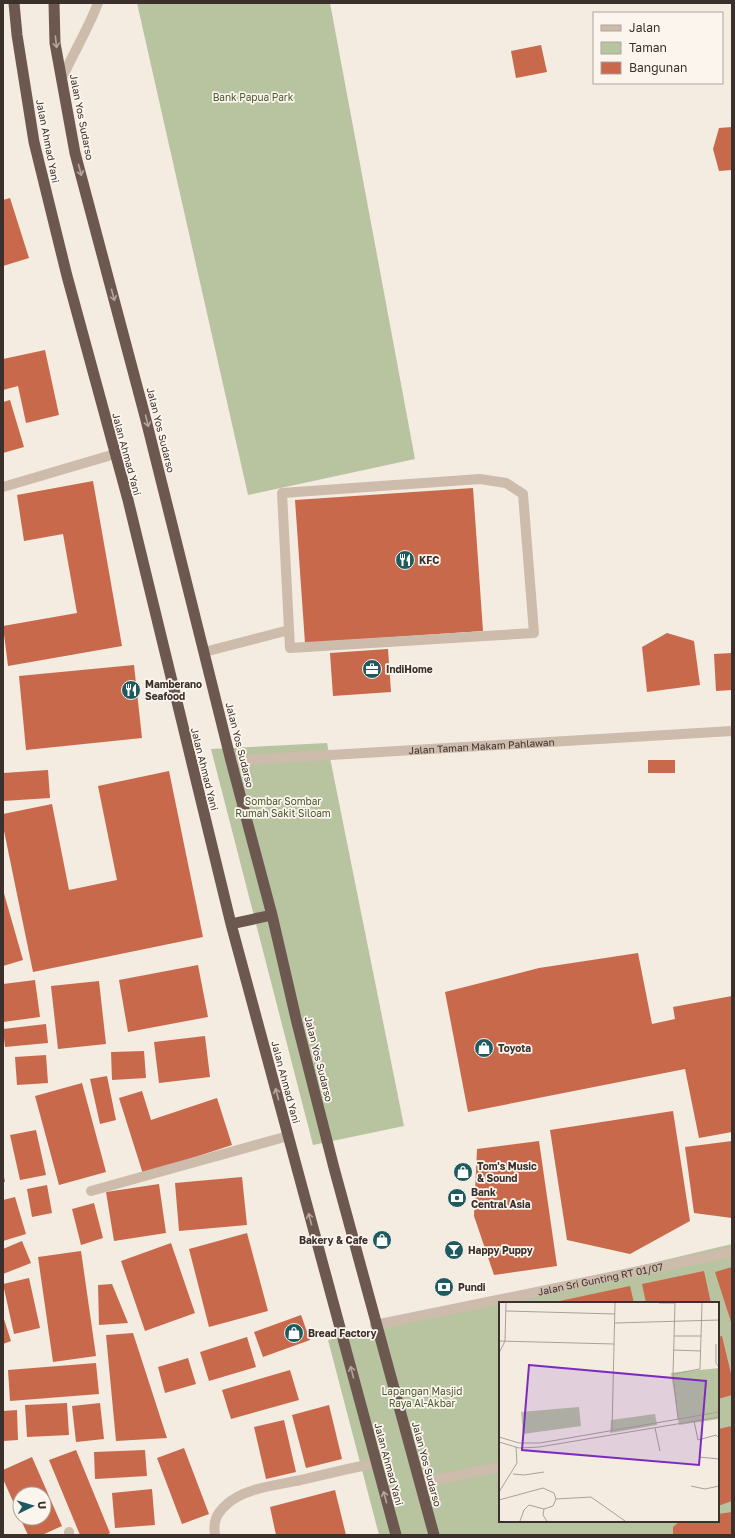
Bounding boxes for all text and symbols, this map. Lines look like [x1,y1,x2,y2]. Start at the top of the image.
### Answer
legend [593,12,723,84]
text: Jalan [629,20,660,35]
one-way arrow [52,35,60,48]
text: Taman [629,40,667,55]
text: Bangunan [629,60,687,75]
street label: Jalan Yos Sudarso [68,73,96,161]
park label: Bank Papua Park [213,91,294,103]
street label: Jalan Ahmad Yani [34,98,62,184]
one-way arrow [77,163,84,176]
one-way arrow [110,288,117,301]
street label: Jalan Yos Sudarso [145,386,177,474]
street label: Jalan Ahmad Yani [110,412,144,496]
one-way arrow [143,414,151,427]
restaurant icon: KFC [394,549,416,571]
place label: KFC [419,554,439,566]
office icon: IndiHome [361,658,383,680]
place label: IndiHome [386,663,433,675]
place label: Mamberano Seafood [145,678,202,702]
restaurant icon: Mamberano Seafood [120,679,142,701]
street label: Jalan Yos Sudarso [224,701,256,789]
street label: Jalan Ahmad Yani [189,726,221,812]
street label: Jalan Taman Makam Pahlawan [408,736,555,756]
park label: Sombar Sombar Rumah Sakit Siloam [235,795,331,819]
street label: Jalan Yos Sudarso [303,1015,335,1103]
shop icon: Toyota [473,1037,495,1059]
street label: Jalan Ahmad Yani [269,1040,303,1124]
place label: Toyota [498,1042,531,1054]
one-way arrow [273,1087,280,1100]
place label: Tom's Music & Sound [477,1160,537,1184]
shop icon: Tom's Music & Sound [452,1161,474,1183]
place label: Bank Central Asia [471,1186,531,1210]
bank icon: Bank Central Asia [446,1187,468,1209]
one-way arrow [306,1213,313,1226]
shop icon: Bakery & Cafe [371,1229,393,1251]
place label: Bakery & Cafe [299,1234,368,1246]
bar icon: Happy Puppy [443,1239,465,1261]
place label: Happy Puppy [468,1244,533,1256]
street label: Jalan Sri Gunting RT 01/07 [537,1260,664,1298]
bank icon: Pundi [433,1276,455,1298]
place label: Pundi [458,1281,486,1293]
inset map [499,1302,719,1522]
shop icon: Bread Factory [283,1322,305,1344]
place label: Bread Factory [308,1327,377,1339]
one-way arrow [348,1365,356,1378]
park label: Lapangan Masjid Raya Al-Akbar [382,1385,462,1409]
street label: Jalan Yos Sudarso [410,1420,444,1508]
street label: Jalan Ahmad Yani [372,1422,406,1506]
north arrow [12,1486,52,1526]
one-way arrow [381,1491,388,1504]
text: U [36,1501,49,1510]

